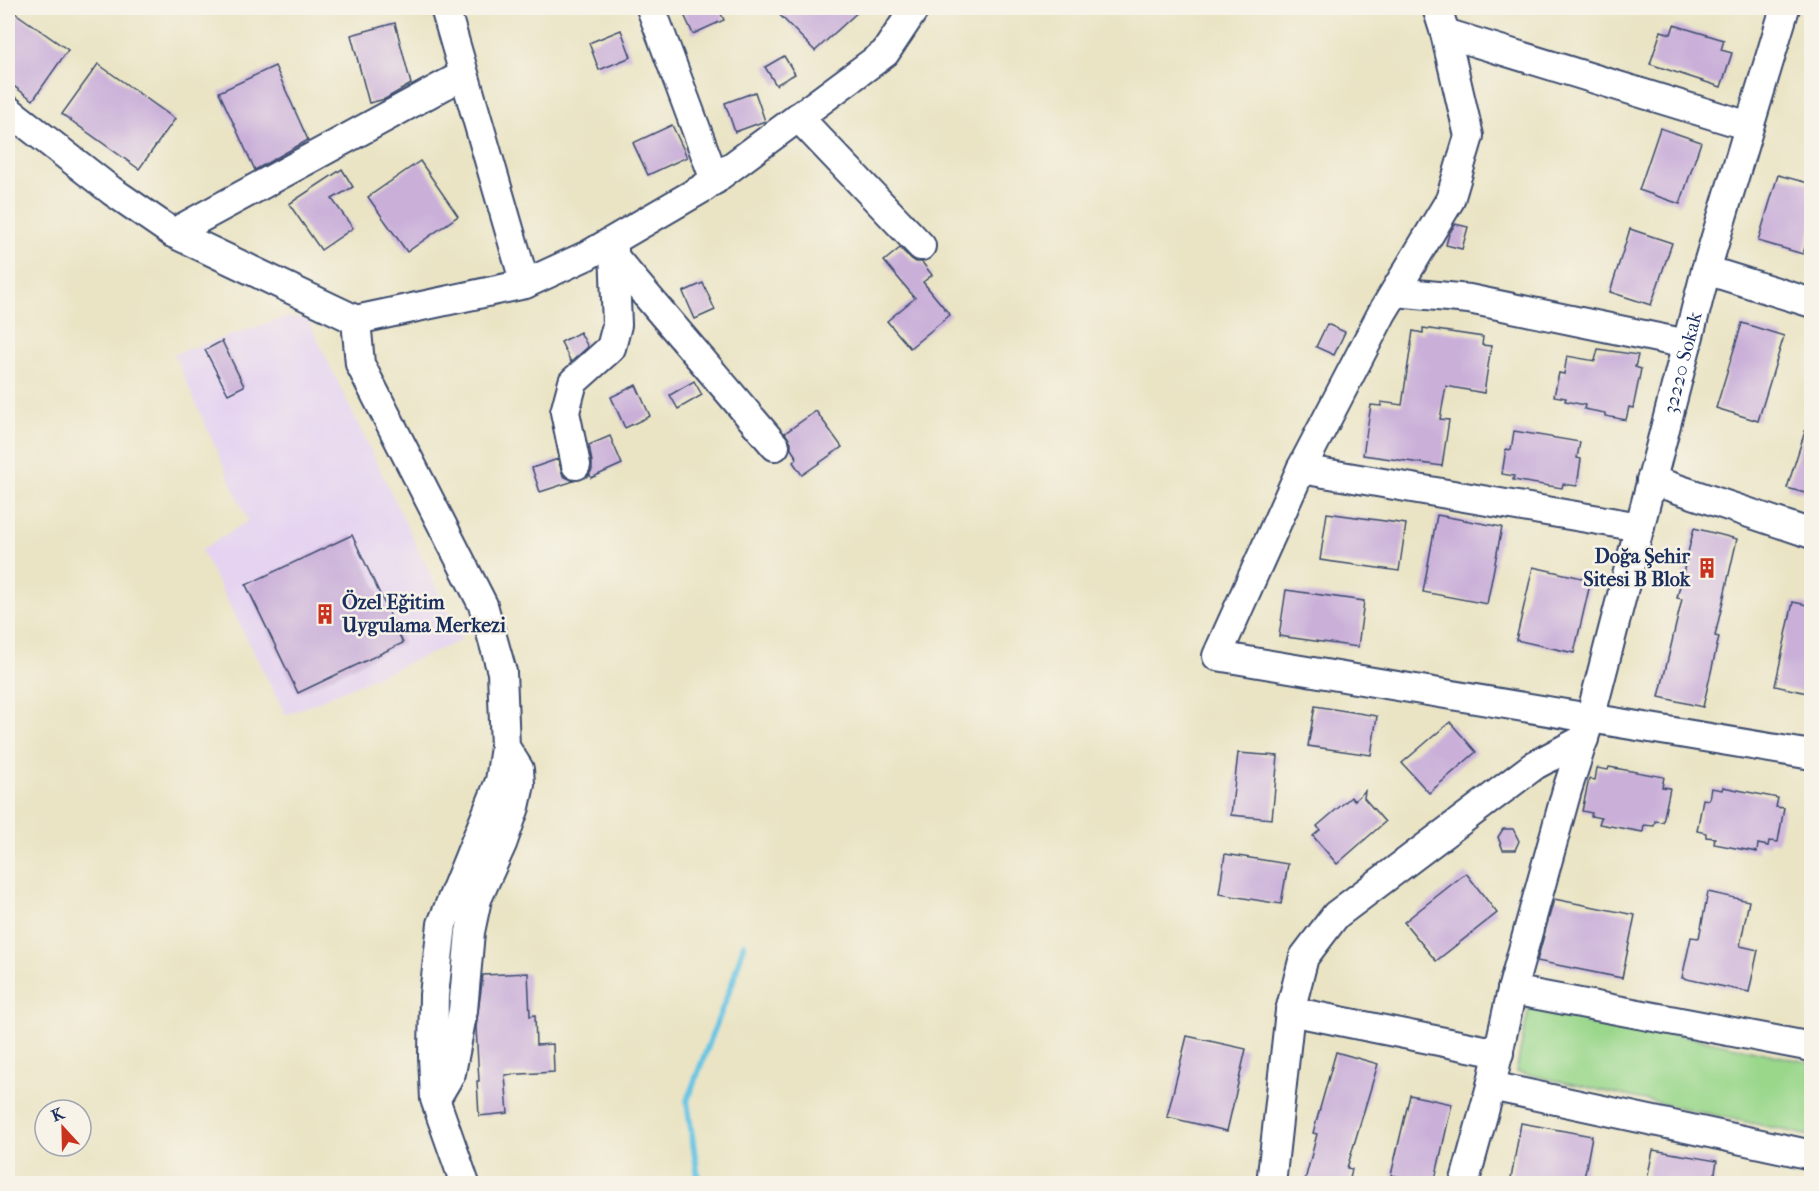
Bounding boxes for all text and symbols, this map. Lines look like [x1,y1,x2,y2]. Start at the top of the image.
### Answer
street label: 32220 Sokak [1658,309,1707,416]
place label: Doğa Şehir Sitesi B Blok [1583,545,1691,591]
building icon: Doğa Şehir Sitesi B Blok [1695,556,1719,580]
place label: Özel Eğitim Uygulama Merkezi [341,589,507,637]
building icon: Özel Eğitim Uygulama Merkezi [313,602,337,626]
north arrow [33,1098,93,1158]
text: K [49,1103,68,1126]

